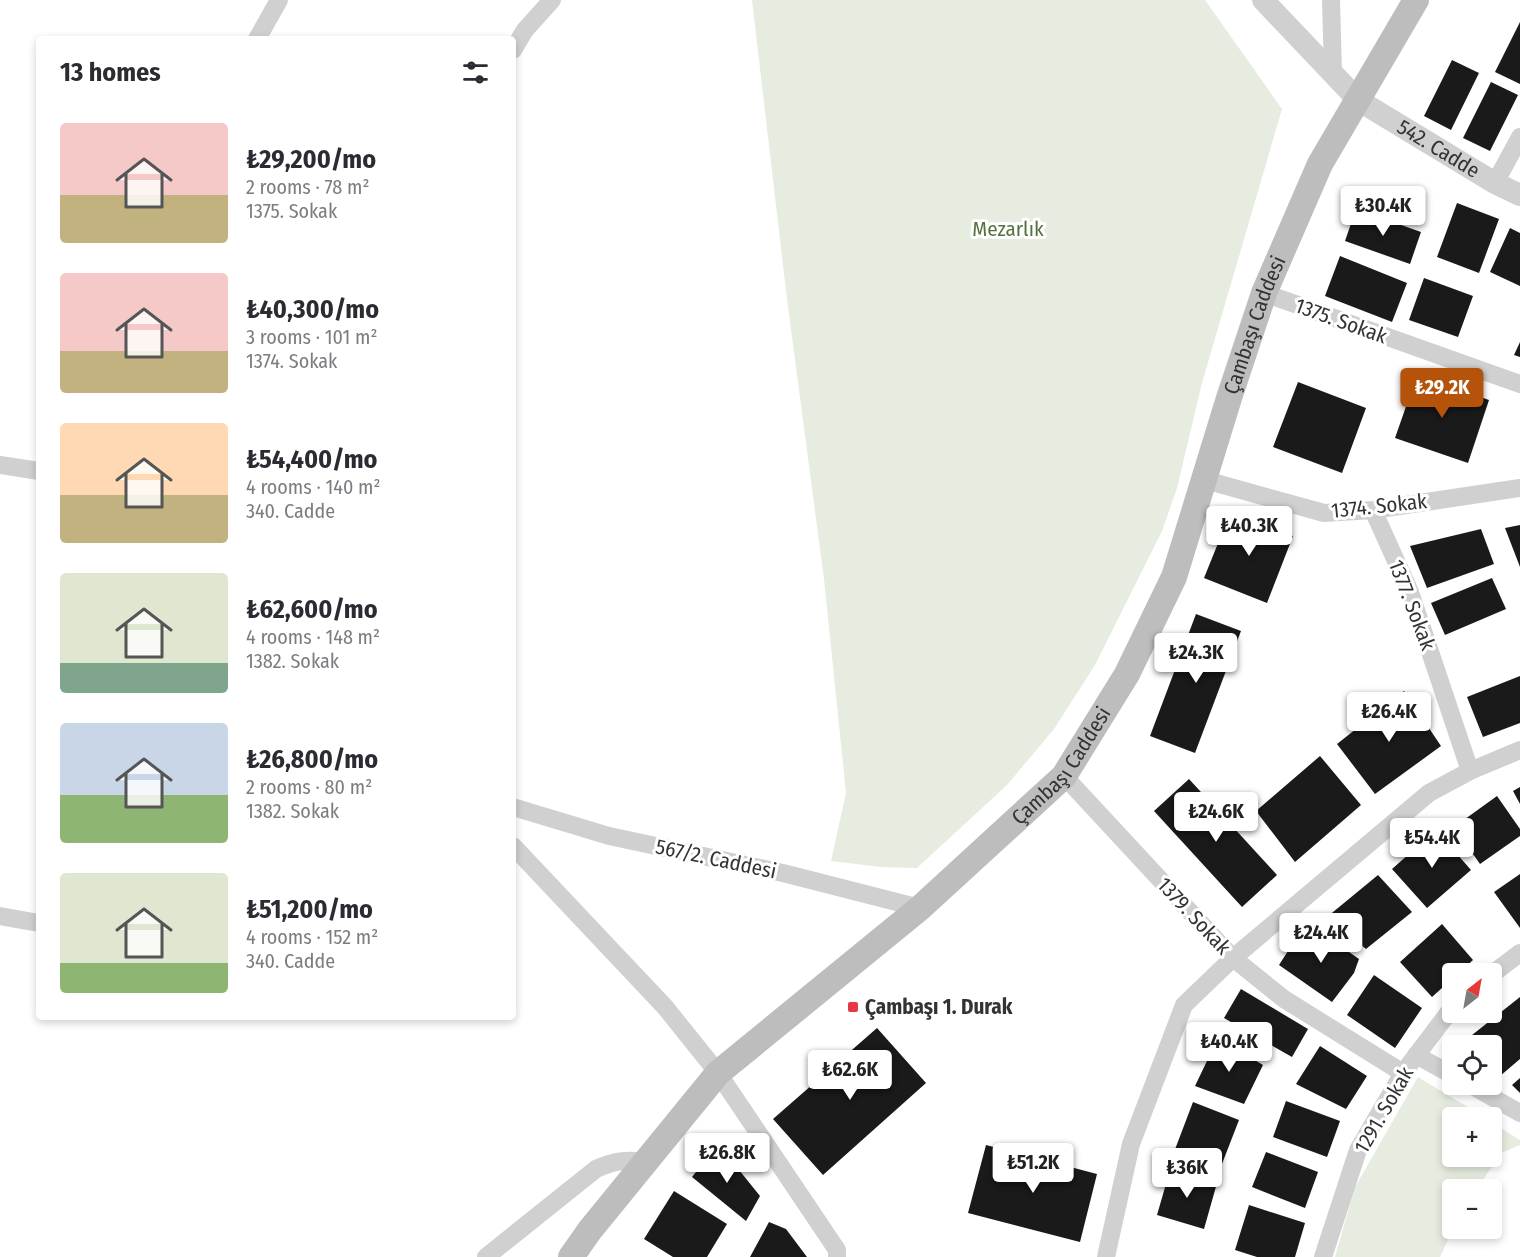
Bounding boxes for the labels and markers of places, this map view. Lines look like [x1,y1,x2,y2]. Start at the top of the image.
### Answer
pin: ₺30.4K [1334,186,1432,237]
pin: ₺29.2K [1393,368,1491,419]
pin: ₺40.3K [1200,506,1298,557]
pin: ₺24.3K [1147,633,1245,684]
pin: ₺26.4K [1340,692,1438,743]
pin: ₺24.6K [1167,792,1265,843]
pin: ₺54.4K [1383,818,1481,869]
pin: ₺24.4K [1272,913,1370,964]
place label: Çambaşı 1. Durak [865,994,1013,1020]
marker: Çambaşı 1. Durak [846,1000,860,1014]
pin: ₺40.4K [1180,1022,1278,1073]
pin: ₺62.6K [801,1050,899,1101]
pin: ₺26.8K [678,1133,776,1184]
pin: ₺51.2K [984,1143,1082,1194]
pin: ₺36K [1151,1148,1223,1199]

